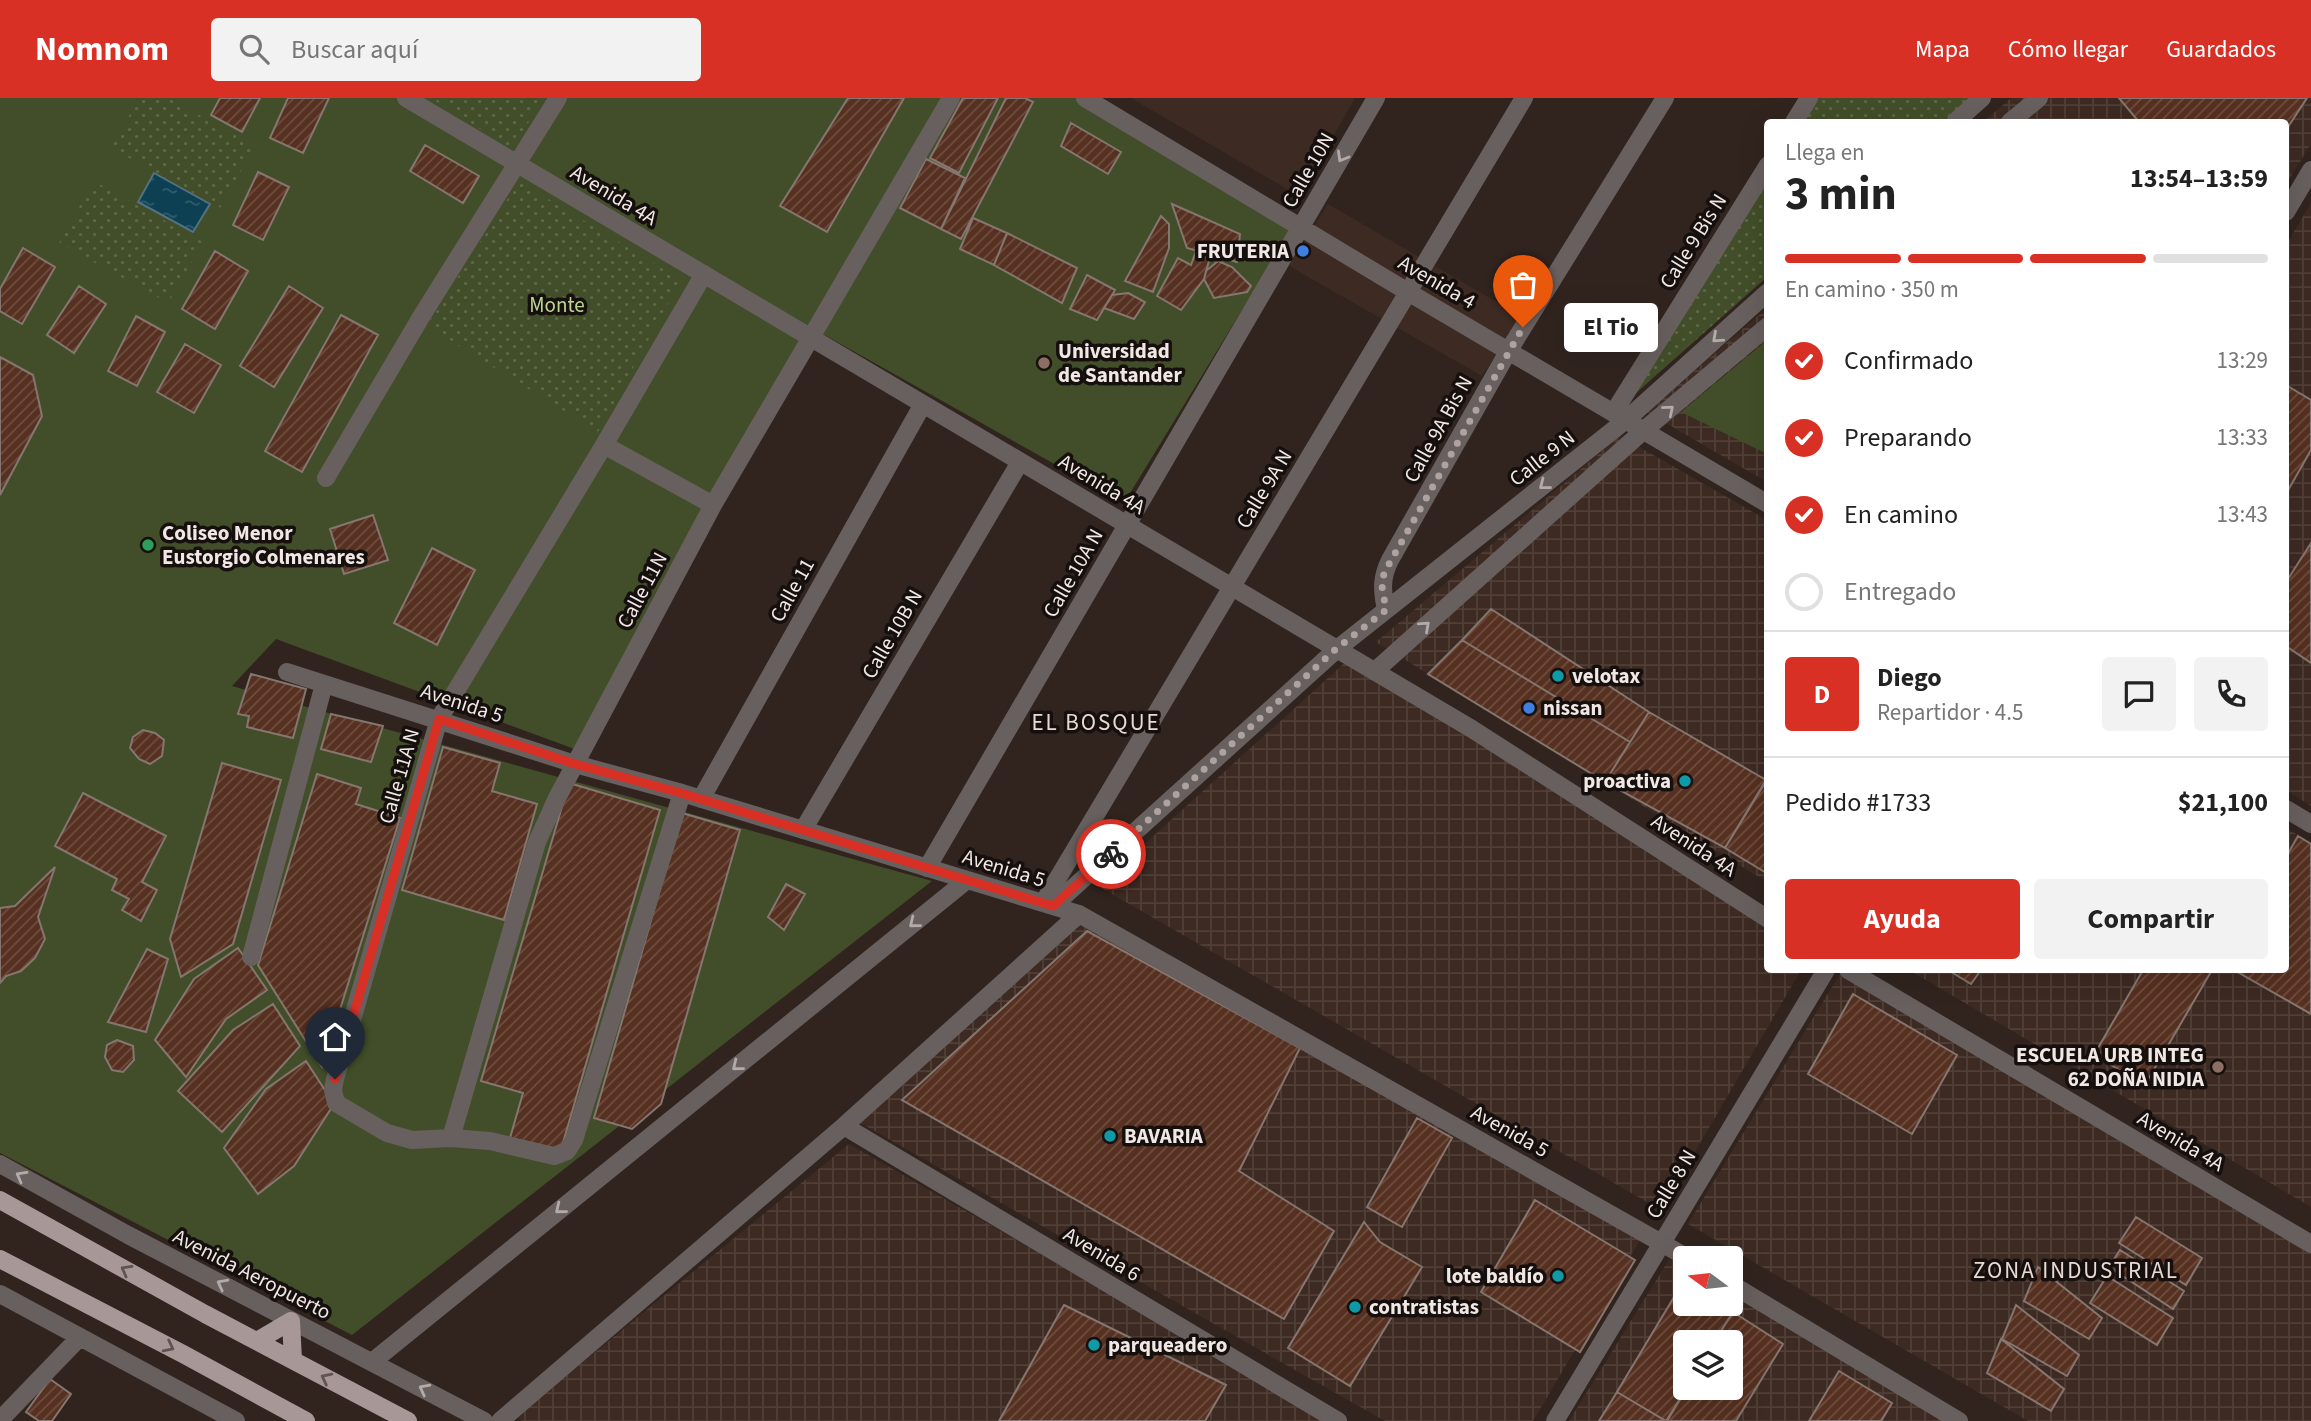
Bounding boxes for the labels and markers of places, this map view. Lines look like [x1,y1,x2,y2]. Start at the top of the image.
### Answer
place label: FRUTERIA [1197,236,1290,266]
marker: FRUTERIA [1295,243,1311,259]
pin [1493,255,1553,327]
callout: El Tio [1565,302,1660,352]
place label: Universidad de Santander [1058,336,1182,390]
marker: Universidad de Santander [1036,355,1052,371]
place label: Coliseo Menor Eustorgio Colmenares [162,518,365,572]
marker: Coliseo Menor Eustorgio Colmenares [140,537,156,553]
place label: velotax [1572,661,1640,691]
marker: velotax [1550,668,1566,684]
place label: nissan [1543,693,1603,723]
marker: nissan [1521,700,1537,716]
place label: proactiva [1583,766,1671,796]
marker: proactiva [1677,773,1693,789]
pin [305,1007,365,1079]
place label: ESCUELA URB INTEG 62 DOÑA NIDIA [2016,1040,2205,1094]
marker: ESCUELA URB INTEG 62 DOÑA NIDIA [2210,1059,2226,1075]
place label: BAVARIA [1124,1121,1204,1151]
marker: BAVARIA [1102,1128,1118,1144]
place label: lote baldío [1446,1261,1544,1291]
marker: lote baldío [1550,1268,1566,1284]
place label: contratistas [1369,1292,1479,1322]
marker: contratistas [1347,1299,1363,1315]
place label: parqueadero [1108,1330,1227,1360]
marker: parqueadero [1086,1337,1102,1353]

